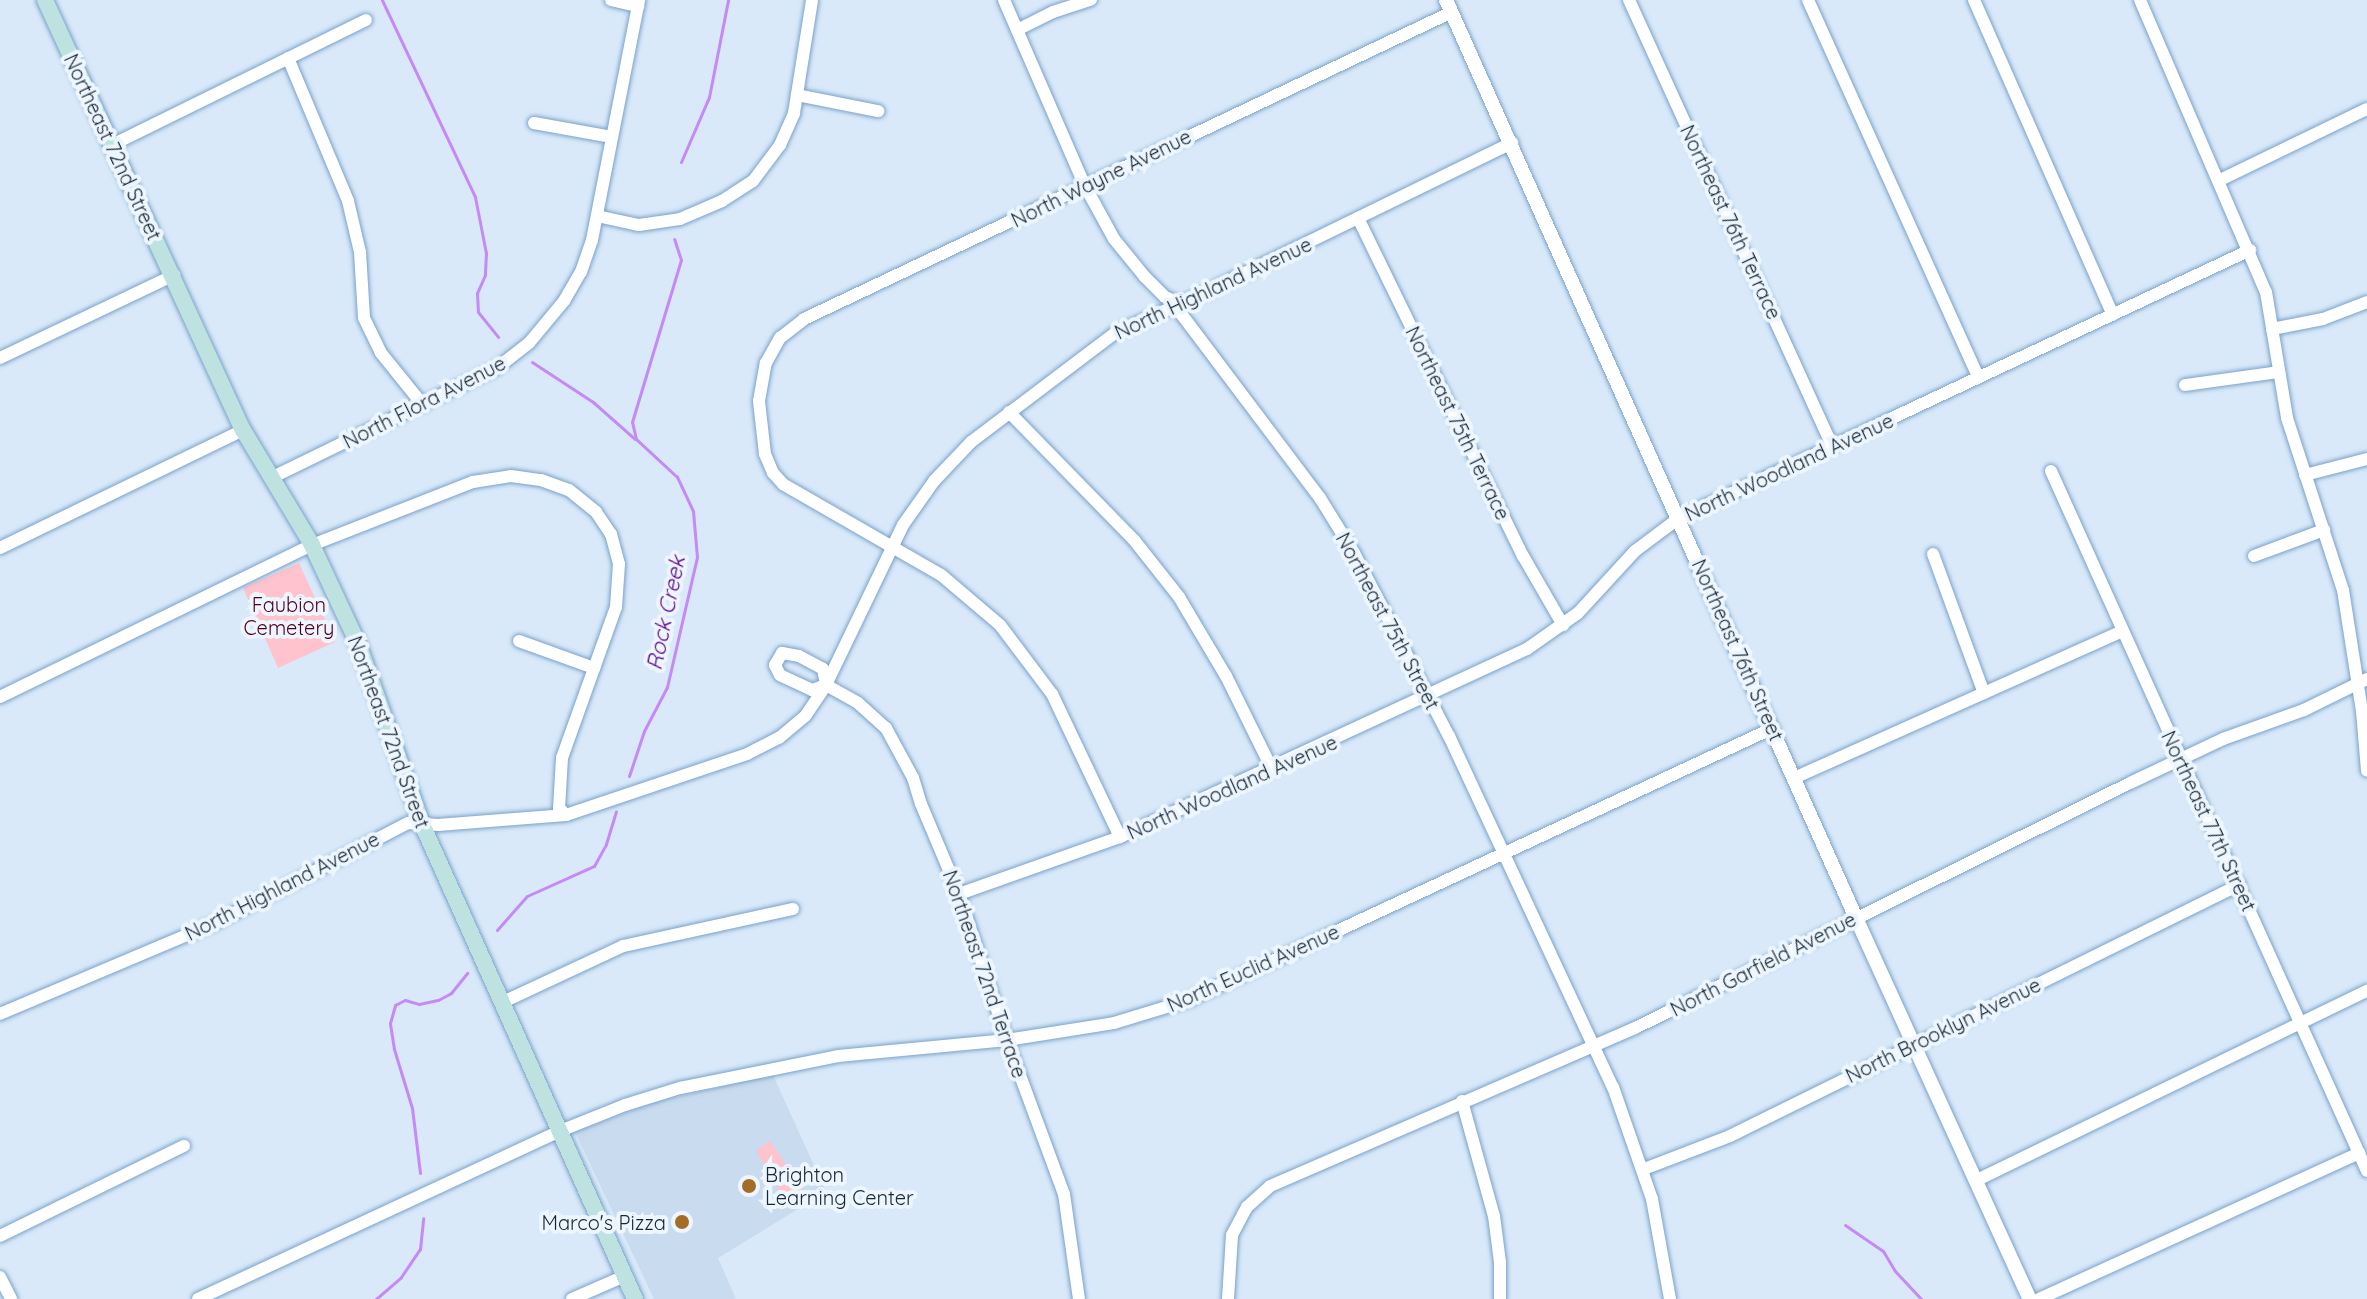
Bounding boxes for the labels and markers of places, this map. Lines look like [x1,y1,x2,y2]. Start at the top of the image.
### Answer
place label: Brighton Learning Center [765,1162,914,1209]
marker: Brighton Learning Center [740,1177,758,1195]
place label: Marco's Pizza [541,1210,666,1234]
marker: Marco's Pizza [673,1213,691,1231]

